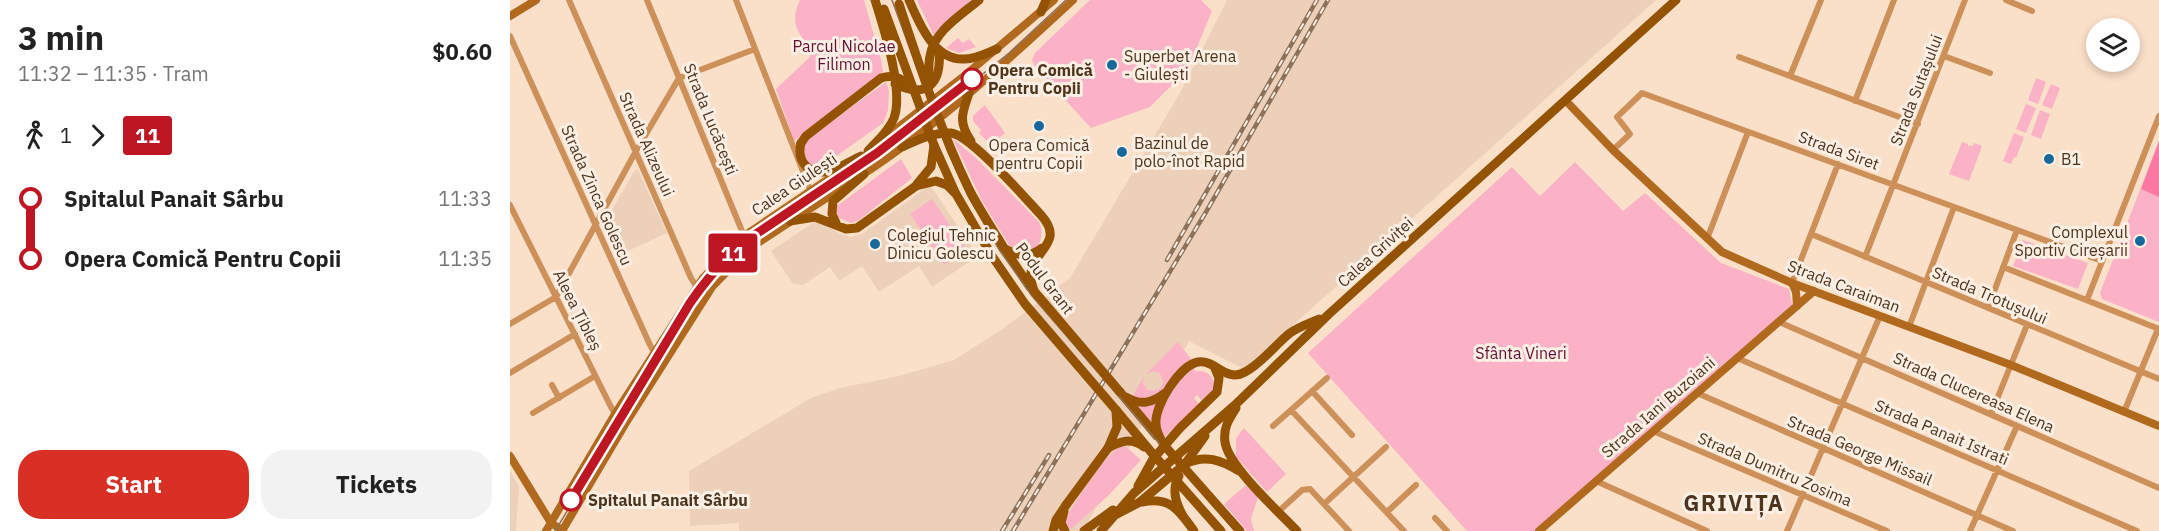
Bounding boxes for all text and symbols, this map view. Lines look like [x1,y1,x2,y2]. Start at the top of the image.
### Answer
text: 3 min [18,16,104,59]
map controls [2086,18,2140,72]
button: layers [2086,18,2140,72]
street label: Strada Sutașului [1886,31,1946,149]
park label: Parcul Nicolae Filimon [792,36,896,74]
text: $0.60 [432,37,492,66]
place label: Superbet Arena - Giulești [1124,46,1237,84]
marker: Superbet Arena - Giulești [1105,58,1119,72]
text: 11:32 – 11:35 · Tram [18,60,209,87]
street label: Strada Lucăcești [680,60,742,178]
place label: Opera Comică Pentru Copii [988,60,1093,98]
marker: Opera Comică Pentru Copii [961,68,983,90]
street label: Strada Alizeului [615,89,679,199]
icon: walk [18,119,51,152]
icon: forward [81,119,114,152]
marker: Opera Comică pentru Copii [1032,119,1046,133]
text: 11 [135,121,160,149]
text: 1 [60,122,72,149]
street label: Strada Zinca Golescu [557,122,637,268]
street label: Strada Siret [1796,126,1882,174]
place label: Bazinul de polo-înot Rapid [1134,133,1245,171]
place label: Opera Comică pentru Copii [989,135,1090,173]
marker: Bazinul de polo-înot Rapid [1115,145,1129,159]
street label: Calea Giulești [748,148,840,220]
place label: B1 [2061,149,2081,169]
marker: B1 [2042,152,2056,166]
text: Spitalul Panait Sârbu [64,184,284,213]
text: 11:33 [438,185,492,212]
street label: Calea Griviței [1333,213,1418,292]
place label: Complexul Sportiv Cireșarii [2015,222,2128,260]
place label: Colegiul Tehnic Dinicu Golescu [887,225,996,263]
line badge: 11 [706,234,760,272]
marker: Complexul Sportiv Cireșarii [2133,234,2147,248]
marker: Colegiul Tehnic Dinicu Golescu [868,237,882,251]
street label: Podul Grant [1011,238,1079,318]
text: 11 [720,239,746,267]
text: Opera Comică Pentru Copii [64,244,341,273]
text: 11:35 [438,245,492,272]
street label: Strada Caraiman [1785,255,1903,317]
street label: Strada Trotușului [1929,262,2051,328]
street label: Aleea Țibleș [548,266,607,354]
park label: Sfânta Vineri [1475,343,1567,363]
street label: Strada Clucereasa Elena [1890,347,2058,437]
street label: Strada Iani Buzoiani [1597,352,1719,462]
street label: Strada Panait Istrati [1872,395,2012,469]
street label: Strada George Missail [1785,410,1935,490]
street label: Strada Dumitru Zosima [1695,427,1855,511]
button: Start [18,450,249,519]
button: Tickets [261,450,492,519]
district label: GRIVIȚA [1684,488,1784,518]
marker: Spitalul Panait Sârbu [560,489,582,511]
place label: Spitalul Panait Sârbu [588,490,748,510]

